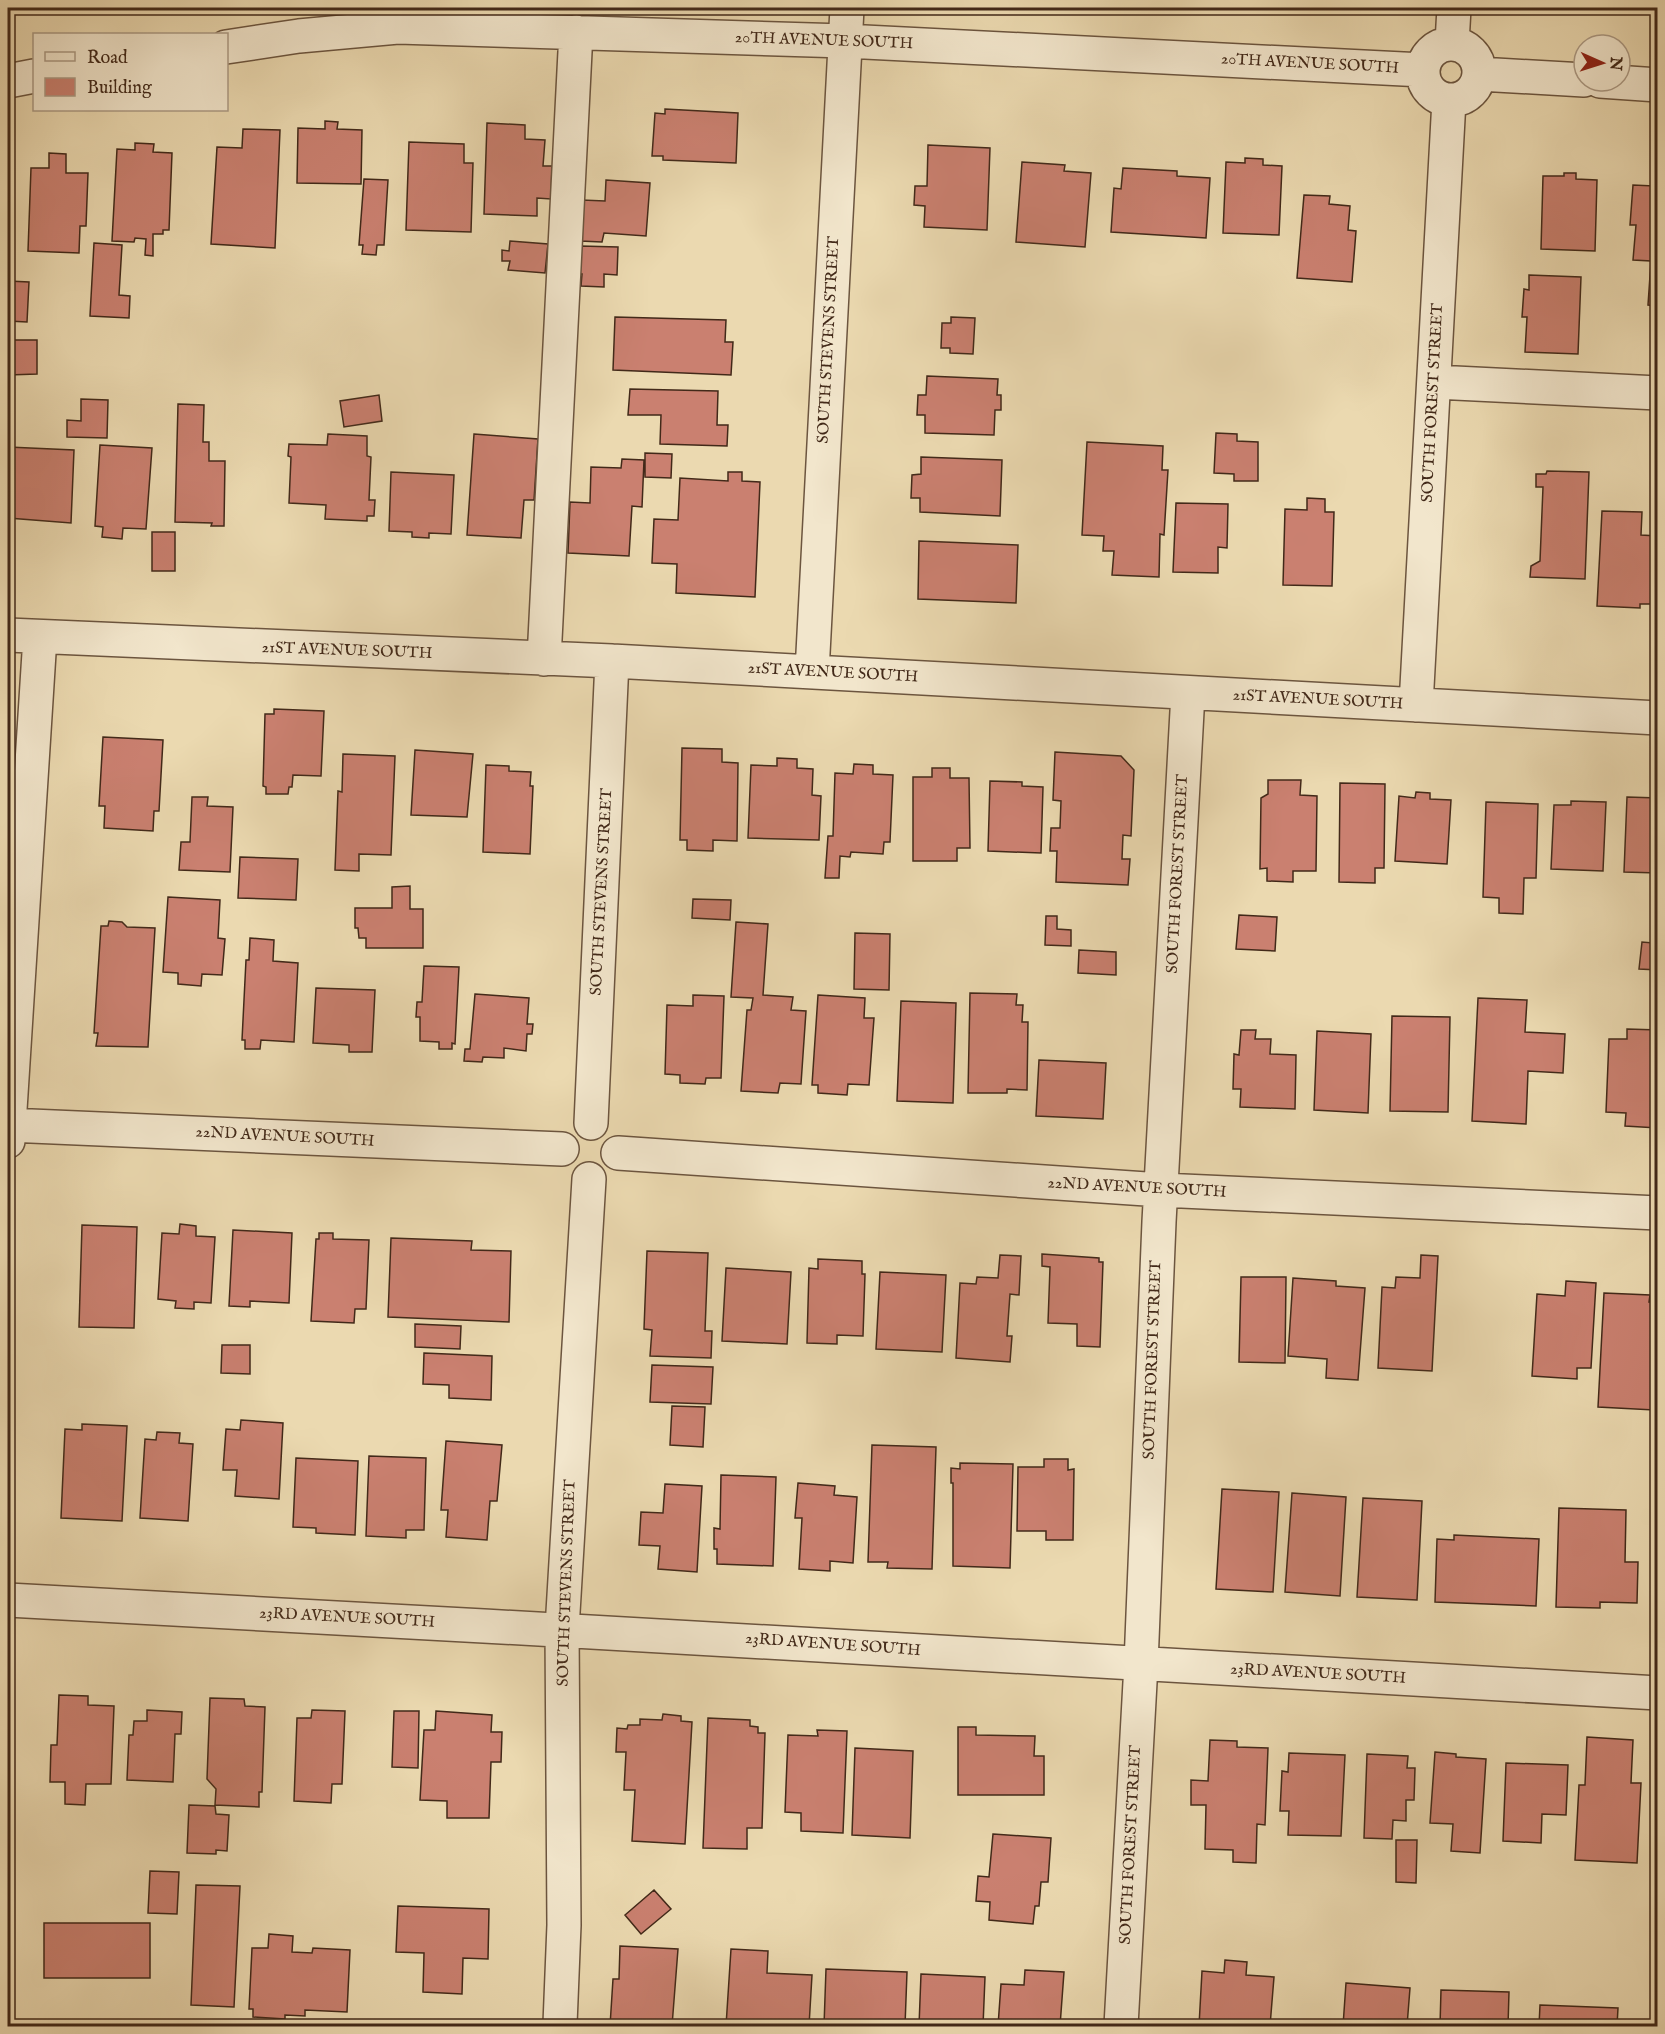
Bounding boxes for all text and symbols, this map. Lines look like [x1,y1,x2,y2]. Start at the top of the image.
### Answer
street label: 20TH AVENUE SOUTH [735,28,914,54]
legend [33,33,228,111]
north arrow [1572,33,1632,93]
text: Road [87,47,128,70]
street label: 20TH AVENUE SOUTH [1220,49,1400,79]
text: N [1605,55,1625,71]
text: Building [87,77,152,100]
street label: SOUTH STEVENS STREET [814,236,844,444]
street label: SOUTH FOREST STREET [1418,303,1448,503]
street label: 21ST AVENUE SOUTH [261,638,433,664]
street label: 21ST AVENUE SOUTH [747,659,919,687]
street label: 21ST AVENUE SOUTH [1232,686,1404,714]
street label: SOUTH FOREST STREET [1163,774,1193,974]
street label: SOUTH STEVENS STREET [587,788,617,996]
street label: 22ND AVENUE SOUTH [195,1122,375,1152]
street label: 22ND AVENUE SOUTH [1047,1173,1227,1203]
street label: SOUTH FOREST STREET [1140,1260,1166,1460]
street label: SOUTH STEVENS STREET [553,1479,581,1687]
street label: 23RD AVENUE SOUTH [259,1603,436,1633]
street label: 23RD AVENUE SOUTH [745,1629,922,1661]
street label: 23RD AVENUE SOUTH [1230,1659,1407,1689]
street label: SOUTH FOREST STREET [1116,1745,1146,1945]

